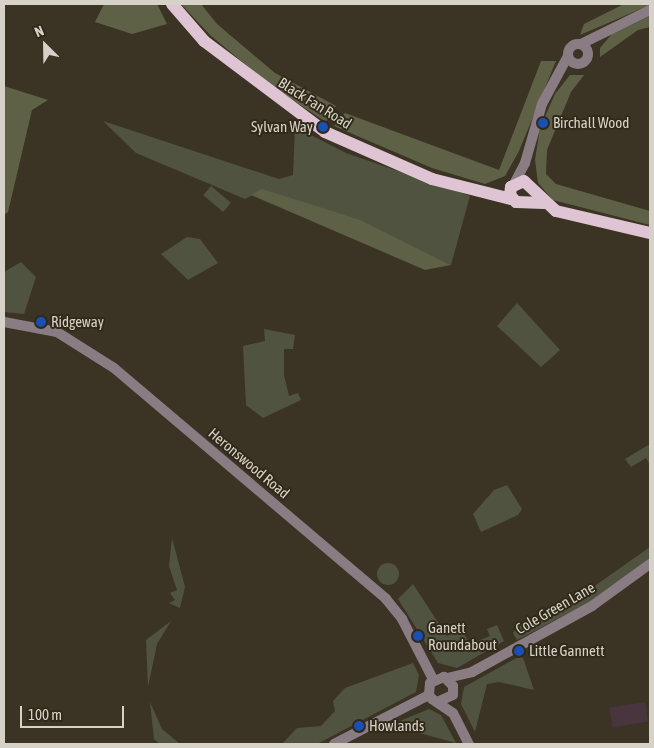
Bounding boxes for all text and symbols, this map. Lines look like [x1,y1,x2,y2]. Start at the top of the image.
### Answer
north arrow [20,20,70,70]
text: N [32,22,46,40]
street label: Black Fan Road [275,73,355,133]
place label: Birchall Wood [553,114,629,132]
marker: Birchall Wood [537,117,549,129]
place label: Sylvan Way [251,118,313,136]
marker: Sylvan Way [317,121,329,133]
place label: Ridgeway [51,313,104,331]
marker: Ridgeway [35,316,47,328]
street label: Heronswood Road [205,424,293,502]
street label: Cole Green Lane [512,578,598,638]
place label: Ganett Roundabout [428,618,497,653]
marker: Ganett Roundabout [412,630,424,642]
place label: Little Gannett [529,642,605,660]
marker: Little Gannett [513,645,525,657]
scale bar [22,696,126,728]
text: 100 m [28,706,62,723]
place label: Howlands [369,717,424,735]
marker: Howlands [353,720,365,732]

